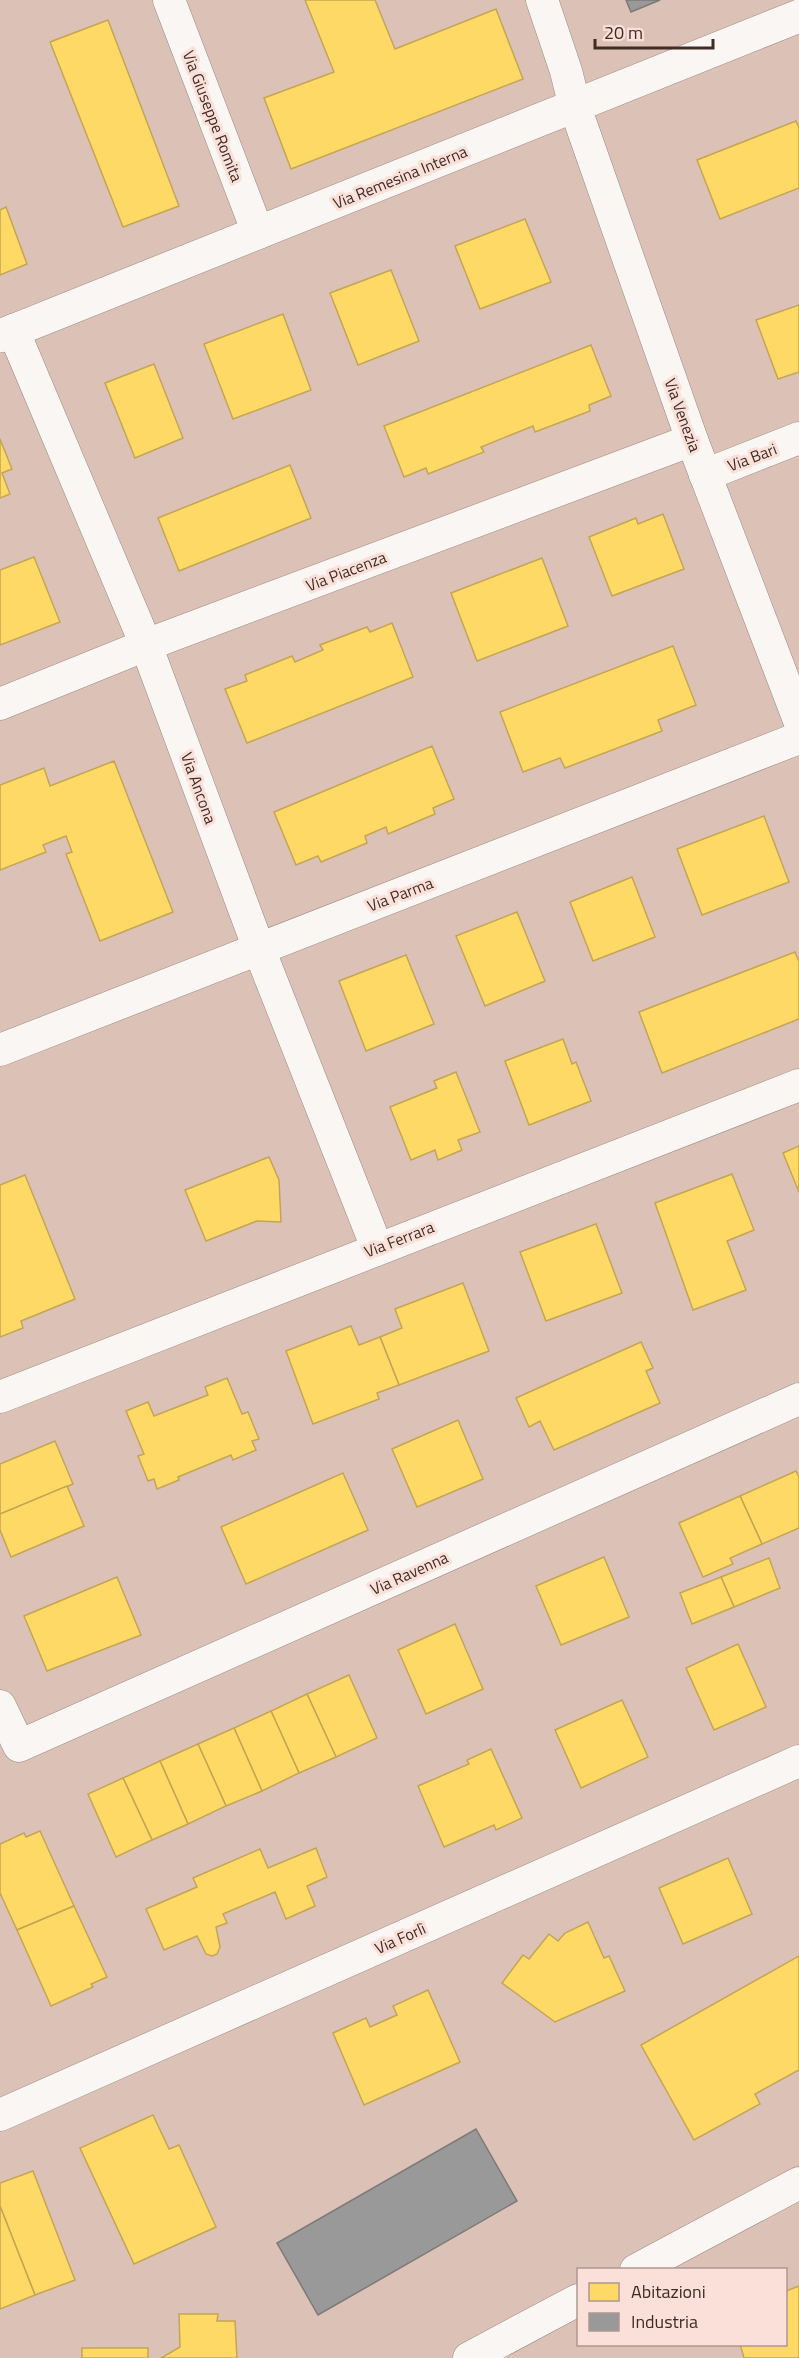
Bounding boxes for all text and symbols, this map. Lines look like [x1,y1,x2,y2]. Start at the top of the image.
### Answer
scale bar [595,12,714,50]
text: 20 m [604,19,643,46]
street label: Via Giuseppe Romita [177,47,249,185]
street label: Via Remesina Interna [329,139,471,215]
street label: Via Venezia [659,375,707,455]
street label: Via Bari [724,437,780,477]
street label: Via Piacenza [302,545,390,597]
street label: Via Ancona [175,749,223,827]
street label: Via Parma [364,870,436,918]
street label: Via Ferrara [361,1215,437,1263]
street label: Via Ravenna [366,1545,452,1601]
street label: Via Forlì [371,1916,429,1960]
legend [577,2268,787,2346]
text: Abitazioni [631,2278,706,2305]
text: Industria [631,2308,698,2335]

